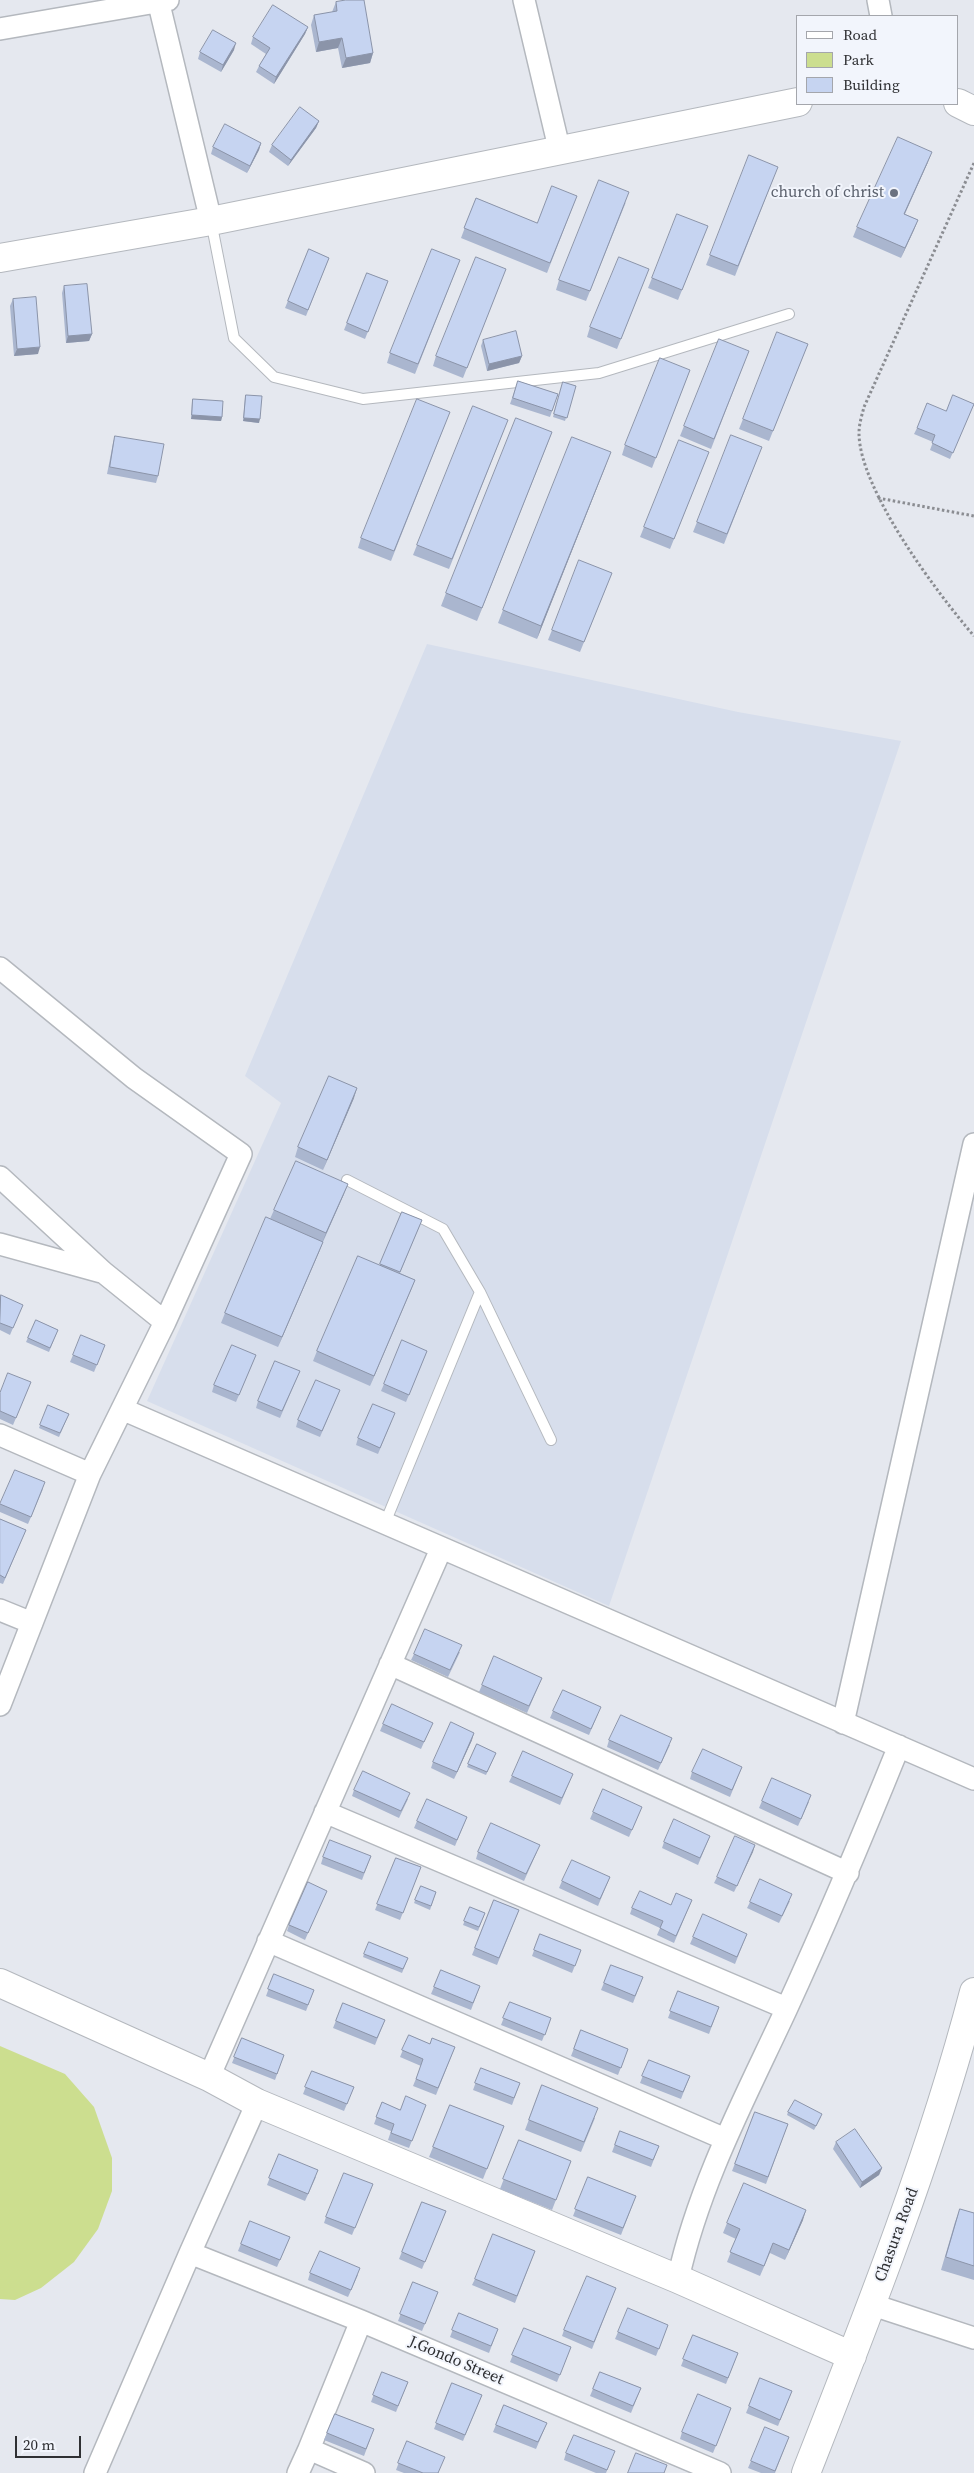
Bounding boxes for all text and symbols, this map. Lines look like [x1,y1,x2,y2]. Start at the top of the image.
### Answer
legend [796,15,959,105]
text: Road [843,24,877,45]
text: Park [843,49,874,70]
text: Building [843,74,900,95]
place label: church of christ [771,183,884,203]
marker: church of christ [888,187,900,199]
street label: Chasura Road [871,2185,923,2285]
street label: J.Gondo Street [406,2332,506,2390]
scale bar [18,2426,84,2458]
text: 20 m [23,2434,55,2455]

